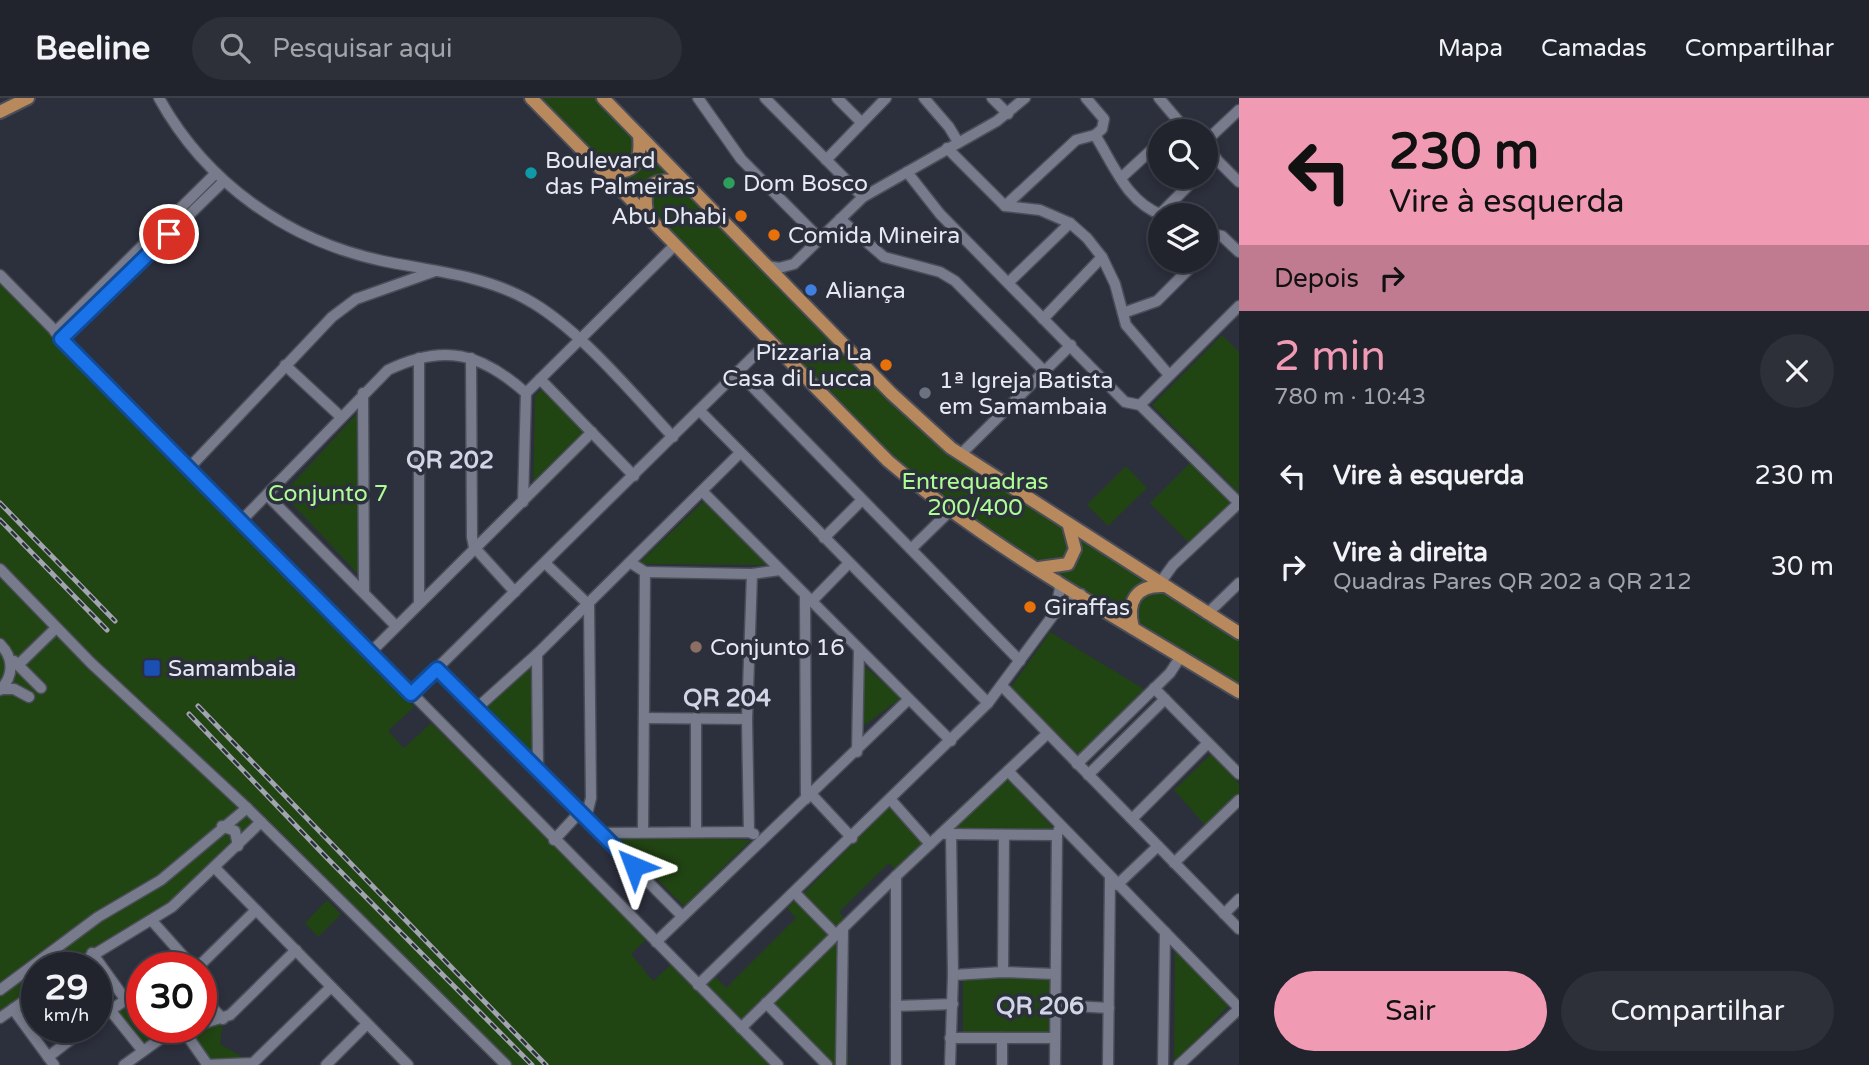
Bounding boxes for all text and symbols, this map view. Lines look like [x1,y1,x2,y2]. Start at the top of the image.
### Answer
search box [192,17,682,80]
text: Beeline [35,29,150,68]
icon: search [216,29,254,67]
text: Pesquisar aqui [272,33,452,64]
text: Mapa [1438,34,1503,63]
text: Camadas [1541,34,1647,63]
text: Compartilhar [1685,34,1834,63]
map controls [1148,119,1218,273]
button: search [1148,119,1218,189]
text: 230 m [1389,123,1539,182]
icon: left [1274,126,1365,217]
place label: Boulevard das Palmeiras [545,147,696,201]
marker: Boulevard das Palmeiras [523,165,539,181]
place label: Dom Bosco [743,170,868,198]
marker: Dom Bosco [721,175,737,191]
text: Vire à esquerda [1389,183,1625,221]
place label: Abu Dhabi [611,203,727,231]
button: layers [1148,203,1218,273]
pin [139,204,199,264]
marker: Abu Dhabi [733,208,749,224]
icon: arrive [150,215,188,253]
place label: Comida Mineira [788,222,960,250]
marker: Comida Mineira [766,227,782,243]
icon: right [1373,259,1411,297]
text: Depois [1274,263,1359,294]
place label: Aliança [825,277,906,305]
marker: Aliança [803,282,819,298]
text: 2 min [1274,331,1386,382]
button: close [1760,334,1834,408]
place label: Pizzaria La Casa di Lucca [722,339,872,393]
marker: Pizzaria La Casa di Lucca [878,357,894,373]
place label: 1ª Igreja Batista em Samambaia [939,367,1113,421]
text: 780 m · 10:43 [1274,383,1426,411]
marker: 1ª Igreja Batista em Samambaia [917,385,933,401]
district label: QR 202 [406,446,494,475]
icon: left [1274,457,1312,495]
text: Vire à esquerda [1333,460,1524,491]
text: 230 m [1754,460,1834,491]
park label: Entrequadras 200/400 [901,468,1049,522]
park label: Conjunto 7 [268,480,388,508]
text: Vire à direita [1333,537,1488,568]
icon: right [1274,548,1312,586]
text: 30 m [1771,551,1834,582]
text: Quadras Pares QR 202 a QR 212 [1333,568,1692,596]
place label: Giraffas [1044,594,1130,622]
marker: Giraffas [1022,599,1038,615]
place label: Conjunto 16 [710,634,845,662]
marker: Conjunto 16 [688,639,704,655]
place label: Samambaia [168,655,296,683]
marker: Samambaia [142,658,162,678]
district label: QR 204 [683,684,771,713]
position arrow [597,829,671,903]
speed limit sign: 30 [126,952,217,1043]
text: 29 [45,967,88,1009]
button: Sair [1274,971,1547,1051]
button: Compartilhar [1561,971,1834,1051]
district label: QR 206 [996,992,1084,1021]
text: km/h [44,1004,89,1026]

